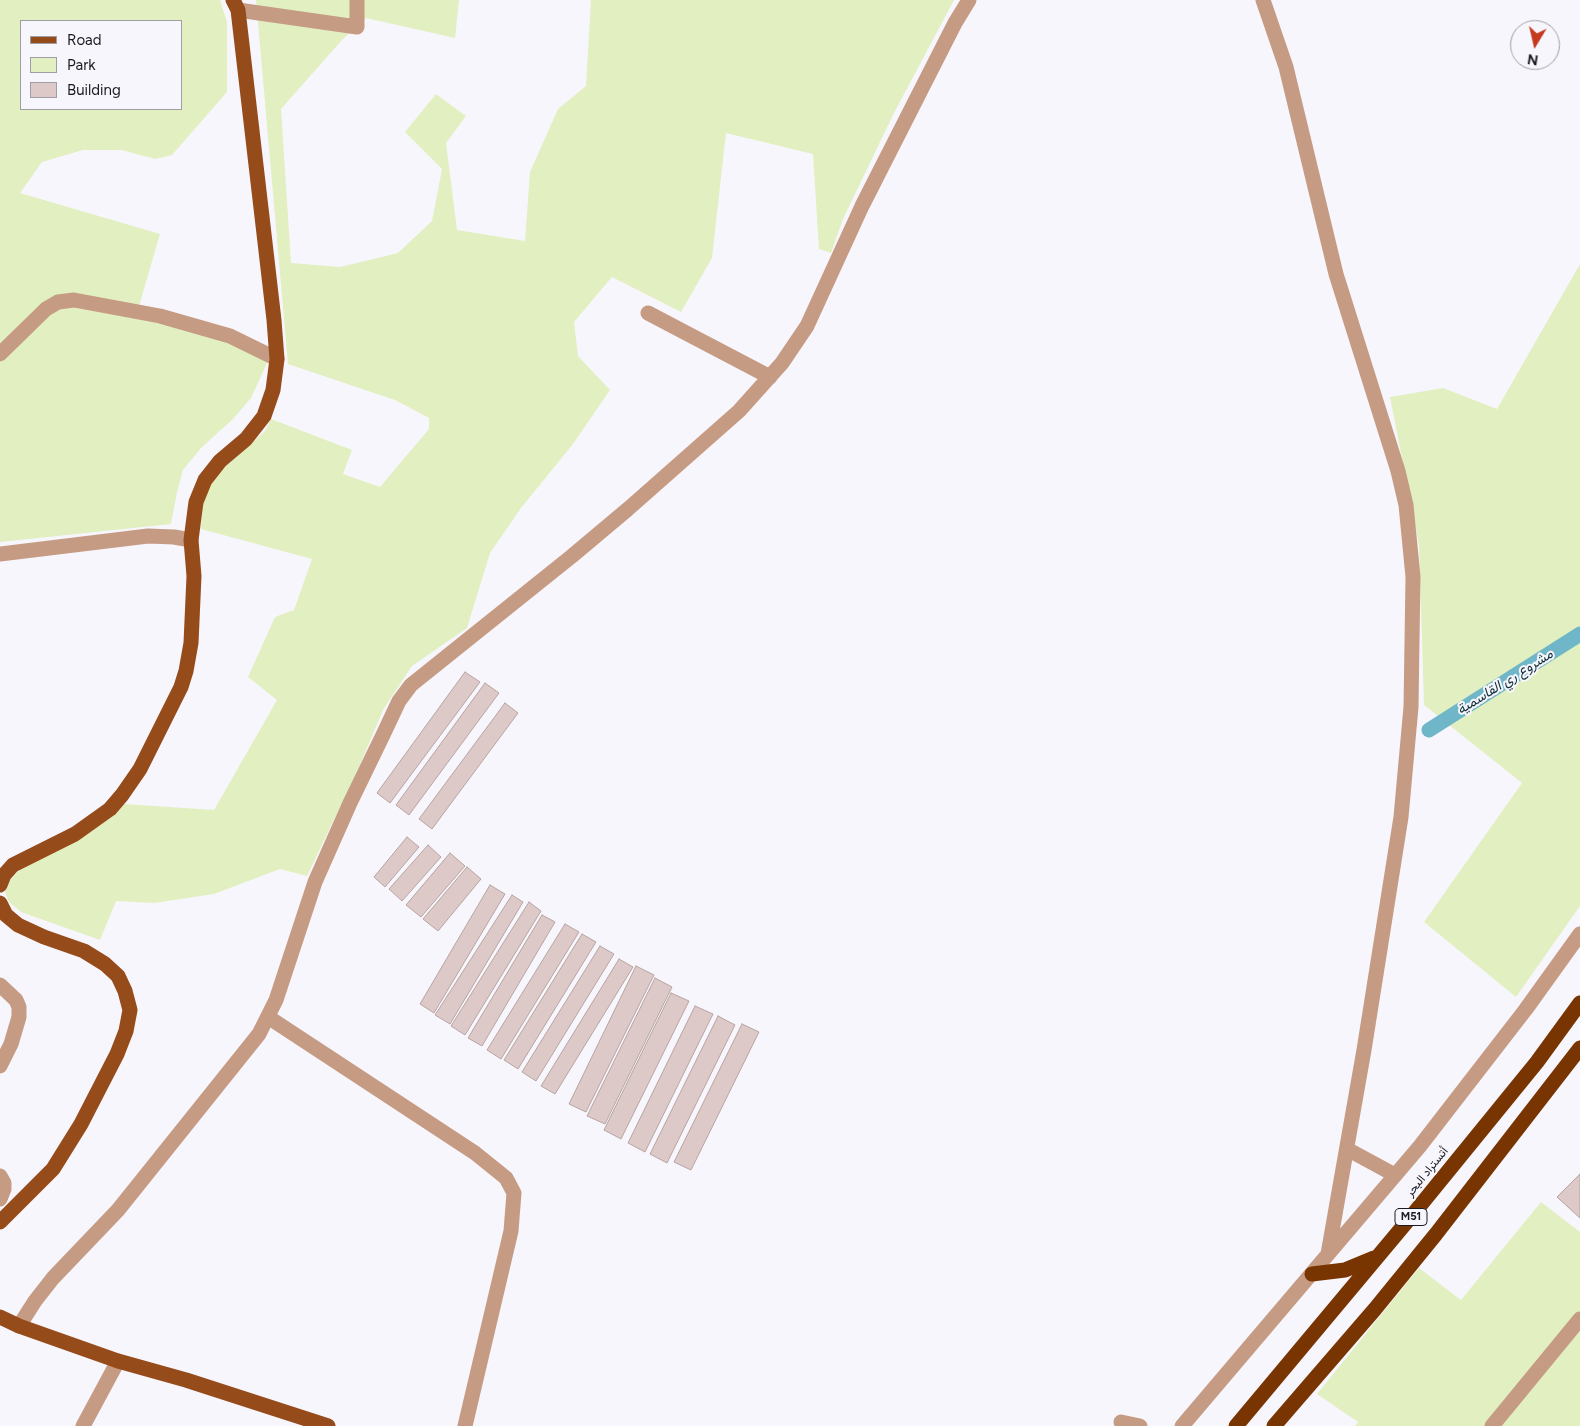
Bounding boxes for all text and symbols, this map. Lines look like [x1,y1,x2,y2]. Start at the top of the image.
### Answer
legend [20,20,182,110]
north arrow [1510,20,1560,70]
text: Road [67,31,102,49]
text: N [1526,50,1539,69]
text: Park [67,56,96,74]
text: Building [67,81,121,99]
water label: مشروع ري القاسمية [1454,646,1556,718]
street label: أتستراد البحر [1403,1144,1451,1200]
road number: M51 [1395,1208,1427,1226]

